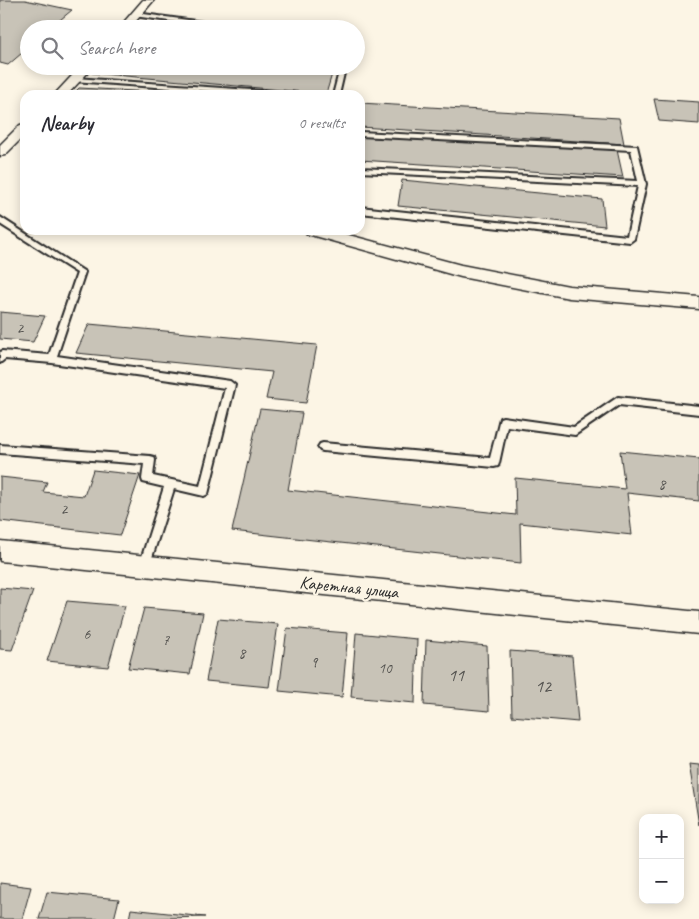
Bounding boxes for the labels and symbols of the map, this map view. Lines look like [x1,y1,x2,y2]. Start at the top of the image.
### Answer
house number: 2 [17,319,25,338]
house number: 8 [659,475,667,494]
house number: 2 [61,500,69,519]
street label: Каретная улица [299,571,401,603]
house number: 6 [84,625,92,644]
house number: 7 [163,631,171,650]
house number: 8 [239,644,247,663]
house number: 9 [311,653,319,672]
house number: 10 [378,659,393,678]
house number: 11 [448,664,465,686]
house number: 12 [535,675,553,697]

